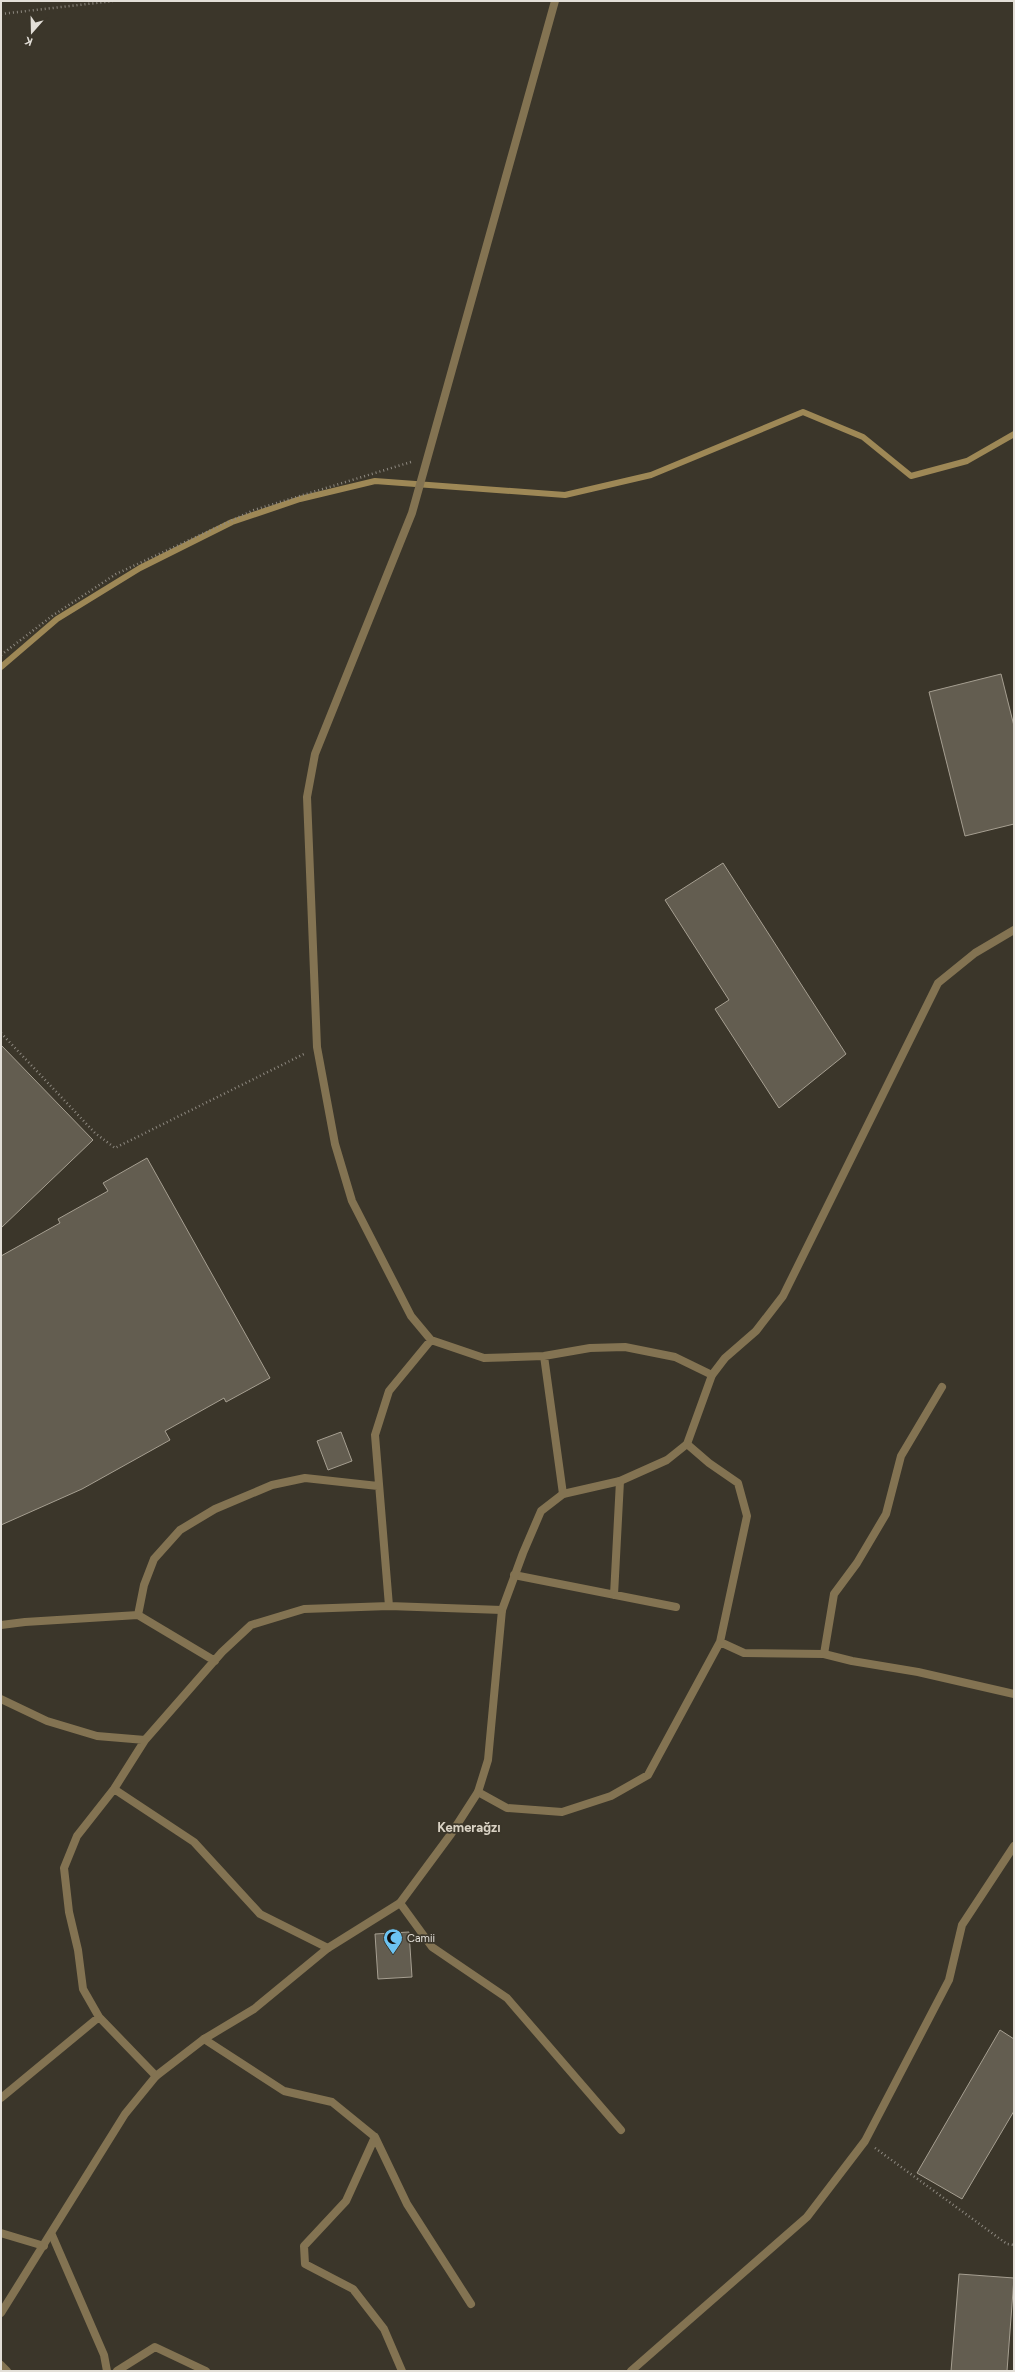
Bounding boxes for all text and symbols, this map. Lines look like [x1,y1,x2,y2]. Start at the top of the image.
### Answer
north arrow [12,12,52,52]
text: K [22,33,34,48]
district label: Kemerağzı [437,1820,501,1835]
mosque icon: Camii [382,1927,404,1955]
place label: Camii [407,1932,435,1945]

